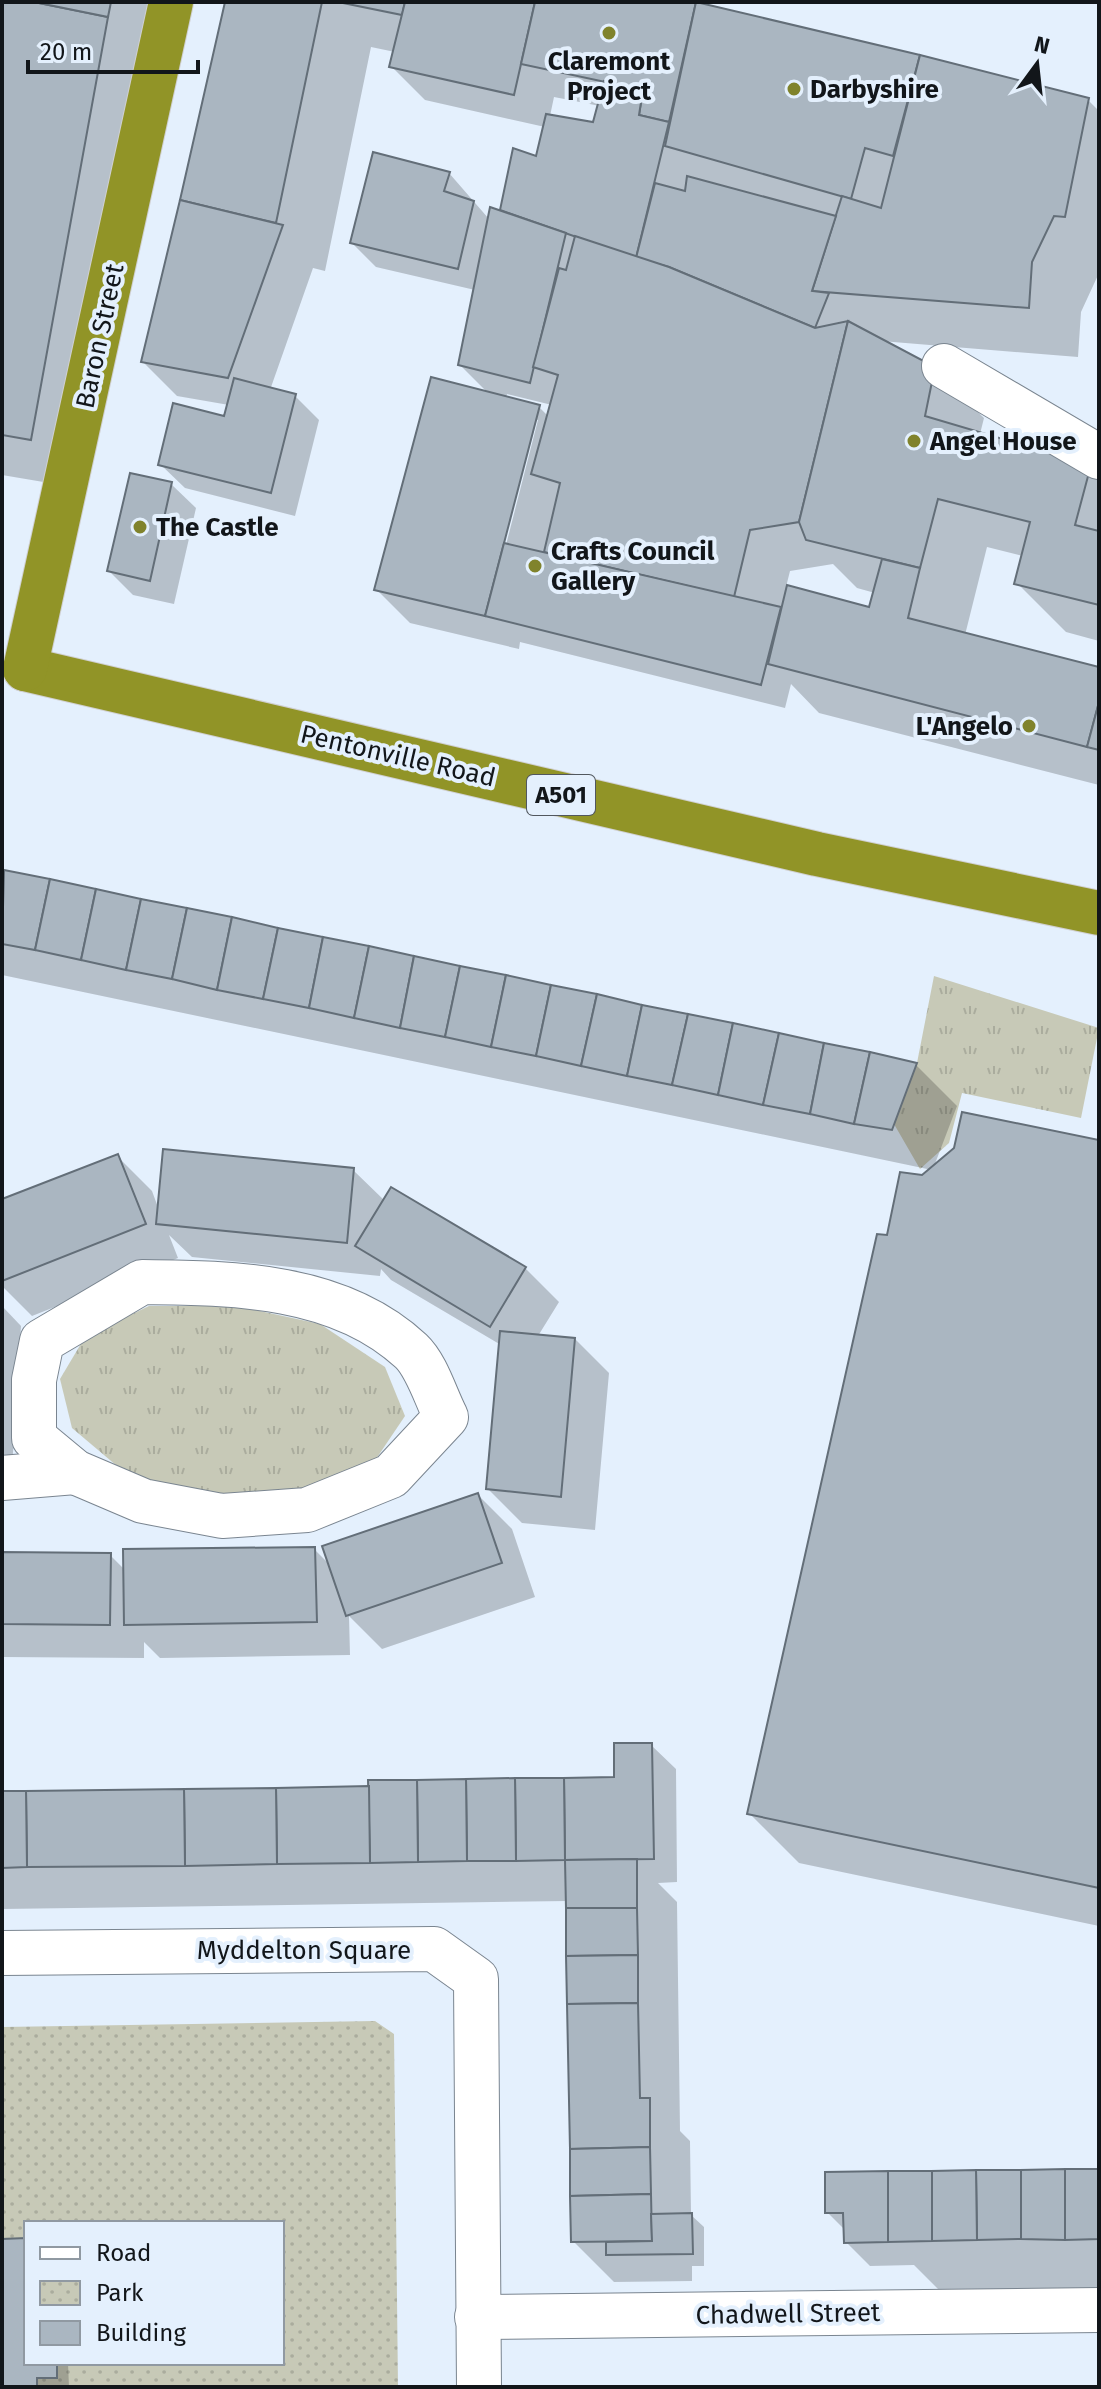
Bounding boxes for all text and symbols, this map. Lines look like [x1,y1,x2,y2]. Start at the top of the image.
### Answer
scale bar [28,24,198,74]
marker: Claremont Project [600,24,618,42]
north arrow [997,24,1077,104]
text: N [1032,30,1053,60]
text: 20 m [40,38,92,66]
place label: Claremont Project [548,46,671,107]
place label: Darbyshire [810,74,939,105]
marker: Darbyshire [785,80,803,98]
street label: Baron Street [70,260,131,411]
place label: Angel House [929,426,1077,457]
marker: Angel House [905,432,923,450]
place label: The Castle [156,512,279,543]
marker: The Castle [131,518,149,536]
place label: Crafts Council Gallery [551,536,715,597]
marker: Crafts Council Gallery [526,557,544,575]
place label: L'Angelo [916,711,1013,742]
marker: L'Angelo [1020,717,1038,735]
street label: Pentonville Road [297,718,499,794]
road number: A501 [527,775,595,815]
street label: Myddelton Square [197,1935,411,1966]
legend [24,2221,284,2365]
text: Road [96,2239,151,2267]
text: Park [96,2279,144,2307]
street label: Chadwell Street [695,2297,881,2331]
text: Building [96,2319,186,2347]

